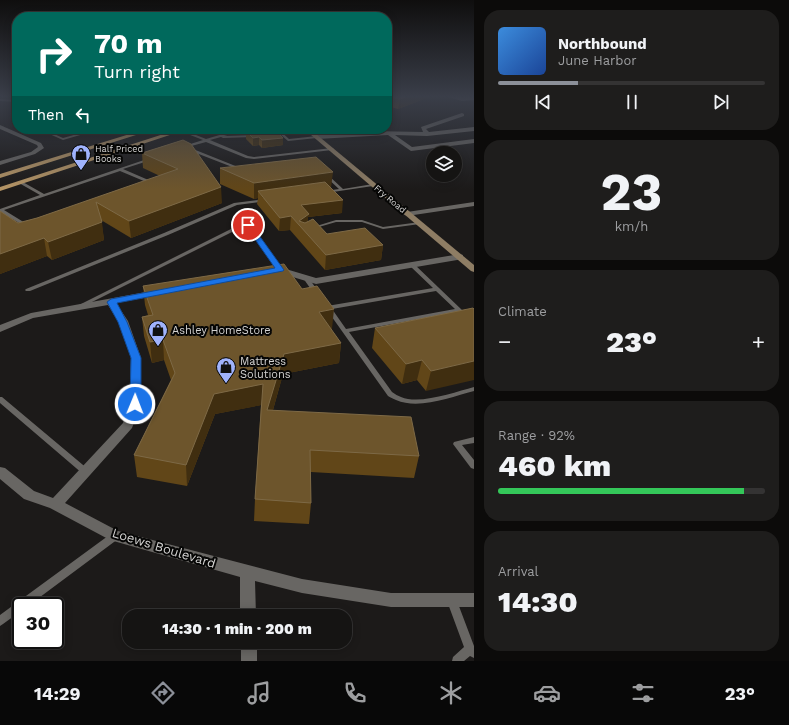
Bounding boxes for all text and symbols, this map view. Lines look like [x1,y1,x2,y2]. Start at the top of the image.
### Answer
text: 70 m [94,27,163,60]
icon: right [28,28,80,80]
text: Northbound [558,35,647,53]
text: June Harbor [558,53,637,68]
text: Turn right [94,61,180,82]
icon: previous [532,91,554,113]
icon: pause [621,91,643,113]
icon: next [710,91,732,113]
icon: left [72,104,94,126]
text: Then [28,106,64,124]
shop icon: Half Priced Books [70,143,92,171]
place label: Half Priced Books [95,144,143,164]
map controls [426,146,462,182]
button: layers [426,146,462,182]
text: 23 [601,162,662,223]
street label: Fry Road [372,183,408,215]
pin [231,208,265,242]
icon: arrive [237,214,259,236]
text: km/h [615,219,648,234]
text: Climate [498,304,547,319]
shop icon: Ashley HomeStore [147,319,169,347]
place label: Ashley HomeStore [172,324,271,337]
text: 23° [606,324,657,359]
text: − [498,329,511,354]
text: + [752,329,765,354]
place label: Mattress Solutions [240,355,291,381]
shop icon: Mattress Solutions [215,356,237,384]
position arrow [114,383,156,425]
text: Range · 92% [498,428,575,443]
text: 460 km [498,448,611,483]
street label: Loews Boulevard [110,525,218,571]
text: Arrival [498,564,539,579]
text: 14:30 [498,584,578,619]
speed limit sign: 30 [12,597,64,649]
text: 14:30 · 1 min · 200 m [162,620,312,638]
icon: directions [149,679,177,707]
icon: music [245,679,273,707]
icon: phone [341,679,369,707]
icon: climate [437,679,465,707]
icon: car [533,679,561,707]
icon: filters [629,679,657,707]
text: 14:29 [34,683,81,704]
text: 23° [725,683,755,704]

